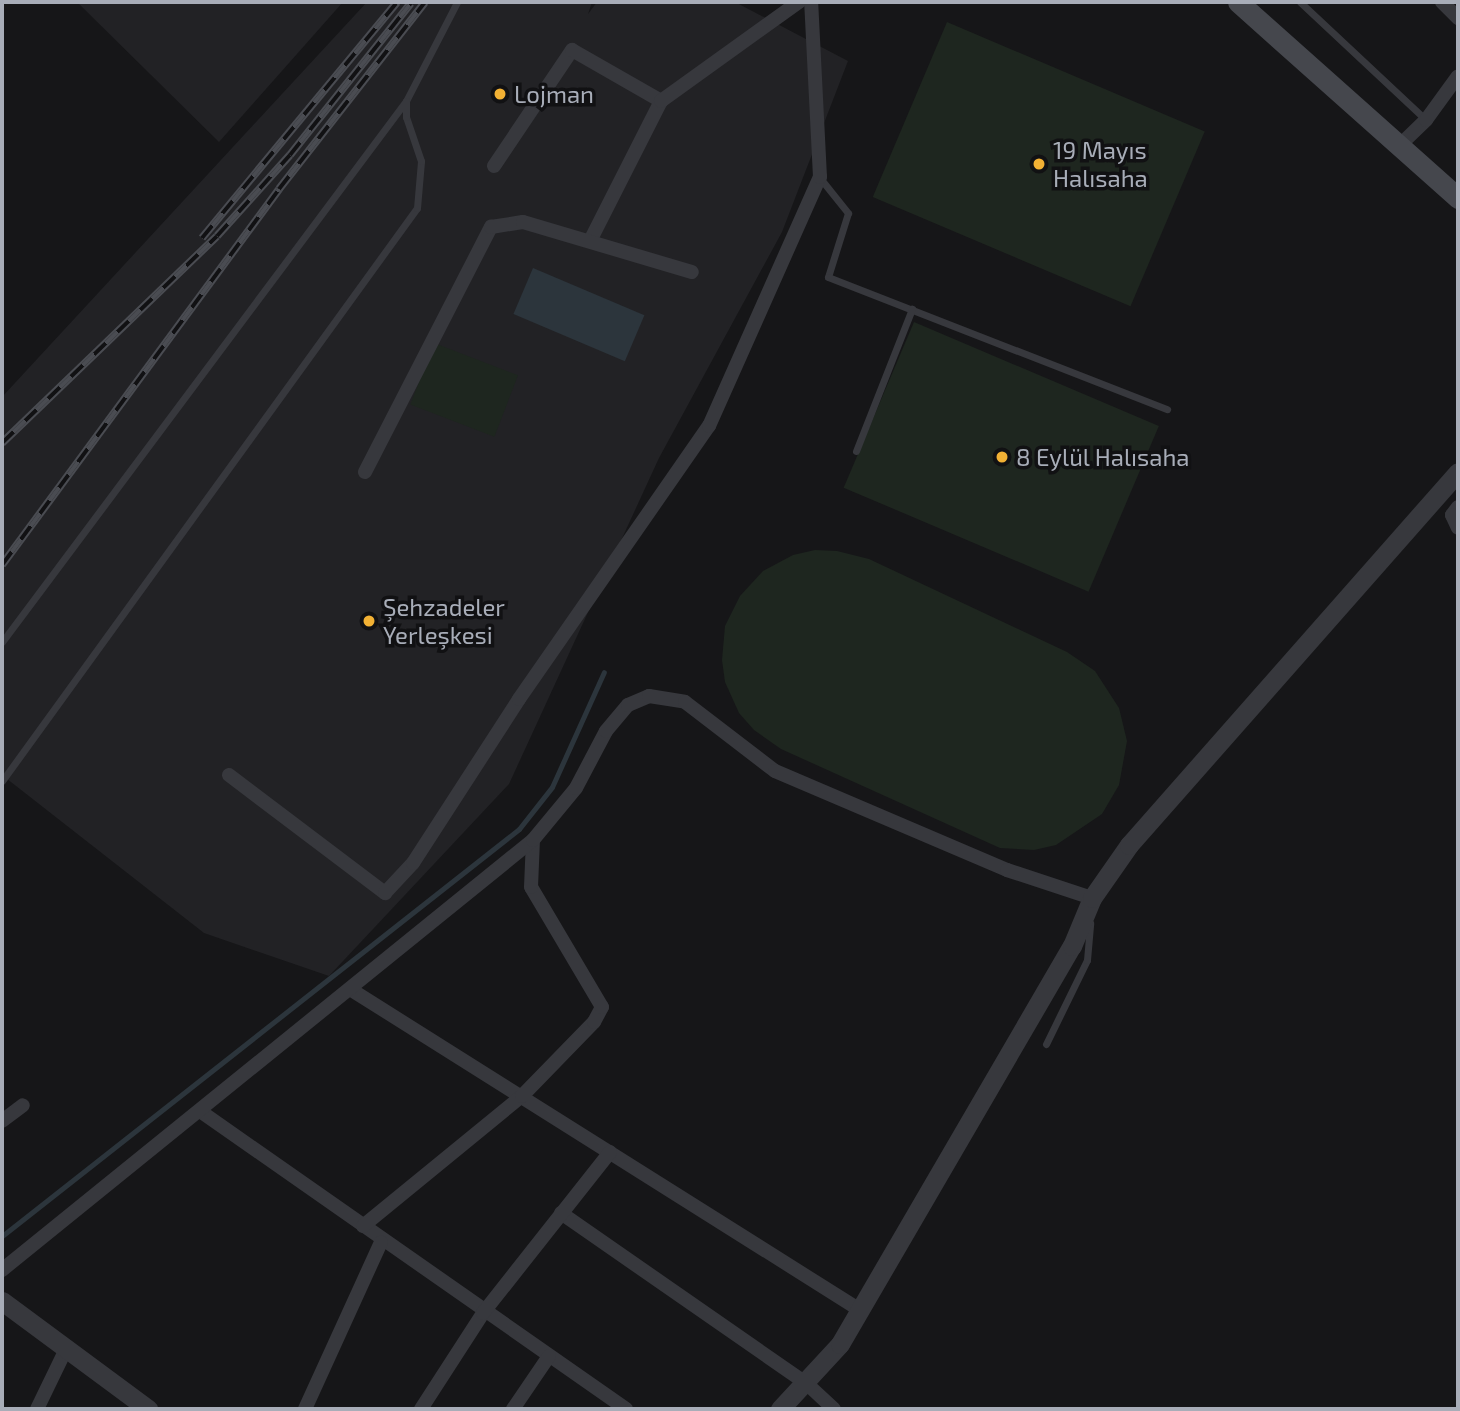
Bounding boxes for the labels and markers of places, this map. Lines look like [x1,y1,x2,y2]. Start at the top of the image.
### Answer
place label: Lojman [514,80,594,108]
marker: Lojman [492,86,508,102]
place label: 19 Mayıs Halısaha [1053,136,1148,192]
marker: 19 Mayıs Halısaha [1031,156,1047,172]
place label: 8 Eylül Halısaha [1016,443,1190,471]
marker: 8 Eylül Halısaha [994,449,1010,465]
place label: Şehzadeler Yerleşkesi [383,593,505,649]
marker: Şehzadeler Yerleşkesi [361,613,377,629]

